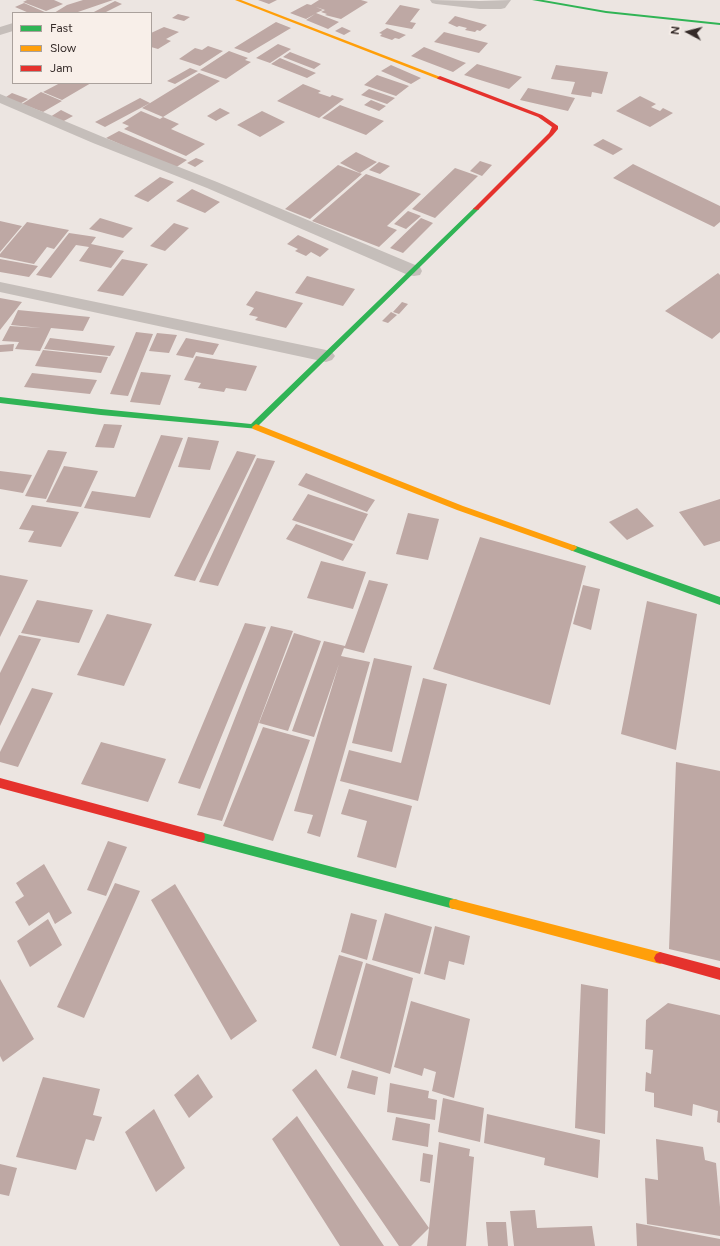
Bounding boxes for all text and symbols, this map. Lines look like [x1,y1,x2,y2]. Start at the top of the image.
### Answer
legend [12,12,152,84]
north arrow [668,12,708,52]
text: Fast [50,21,73,35]
text: N [669,25,683,36]
text: Slow [50,41,76,55]
text: Jam [50,61,73,75]

